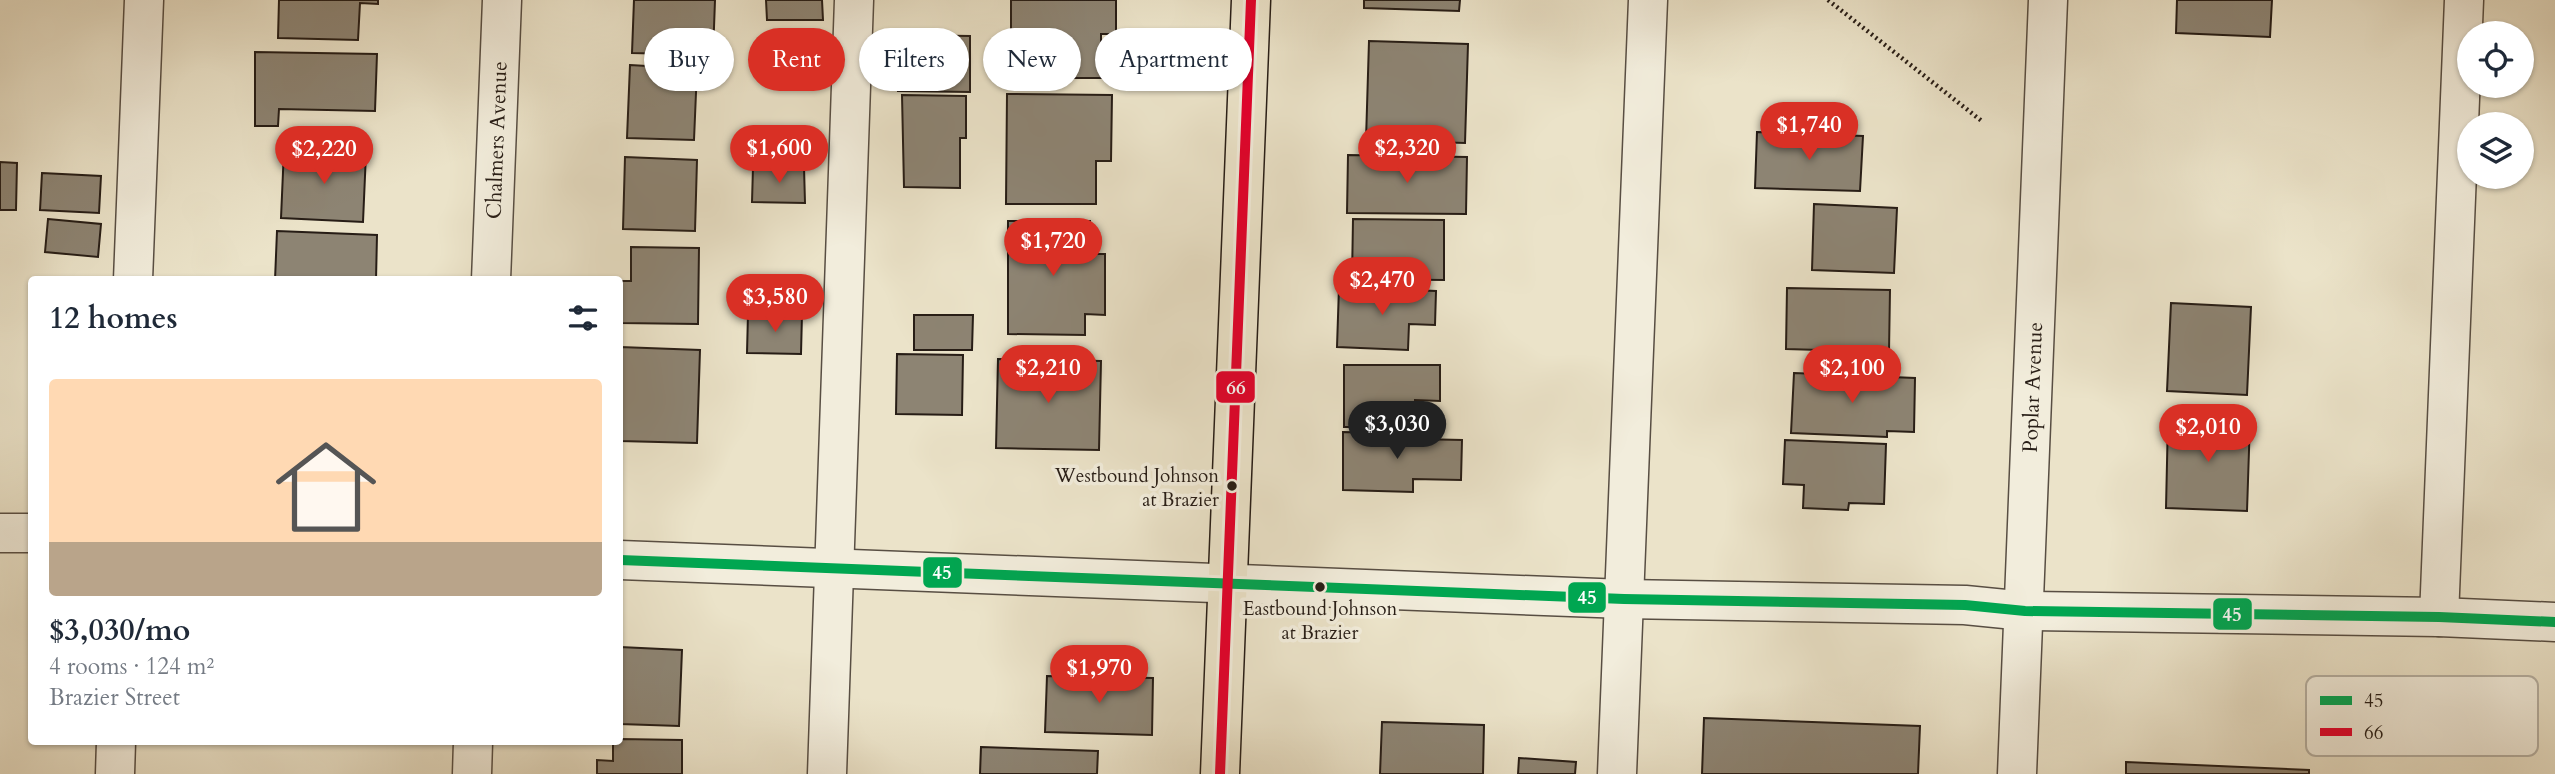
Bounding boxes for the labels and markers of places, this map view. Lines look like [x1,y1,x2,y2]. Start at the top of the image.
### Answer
pin: $1,740 [1752,102,1866,162]
pin: $1,600 [722,125,836,185]
pin: $2,320 [1350,125,1464,185]
pin: $2,220 [267,127,381,186]
pin: $1,720 [996,218,1110,278]
pin: $2,470 [1325,258,1439,317]
pin: $3,580 [718,274,832,334]
pin: $2,210 [991,346,1105,405]
pin: $2,100 [1795,346,1909,405]
pin: $3,030 [1340,402,1454,461]
pin: $2,010 [2151,405,2265,464]
place label: Westbound Johnson at Brazier [1054,463,1219,513]
marker: Westbound Johnson at Brazier [1225,479,1239,493]
marker: Eastbound Johnson at Brazier [1313,580,1327,594]
place label: Eastbound Johnson at Brazier [1243,596,1397,646]
pin: $1,970 [1042,646,1156,705]

